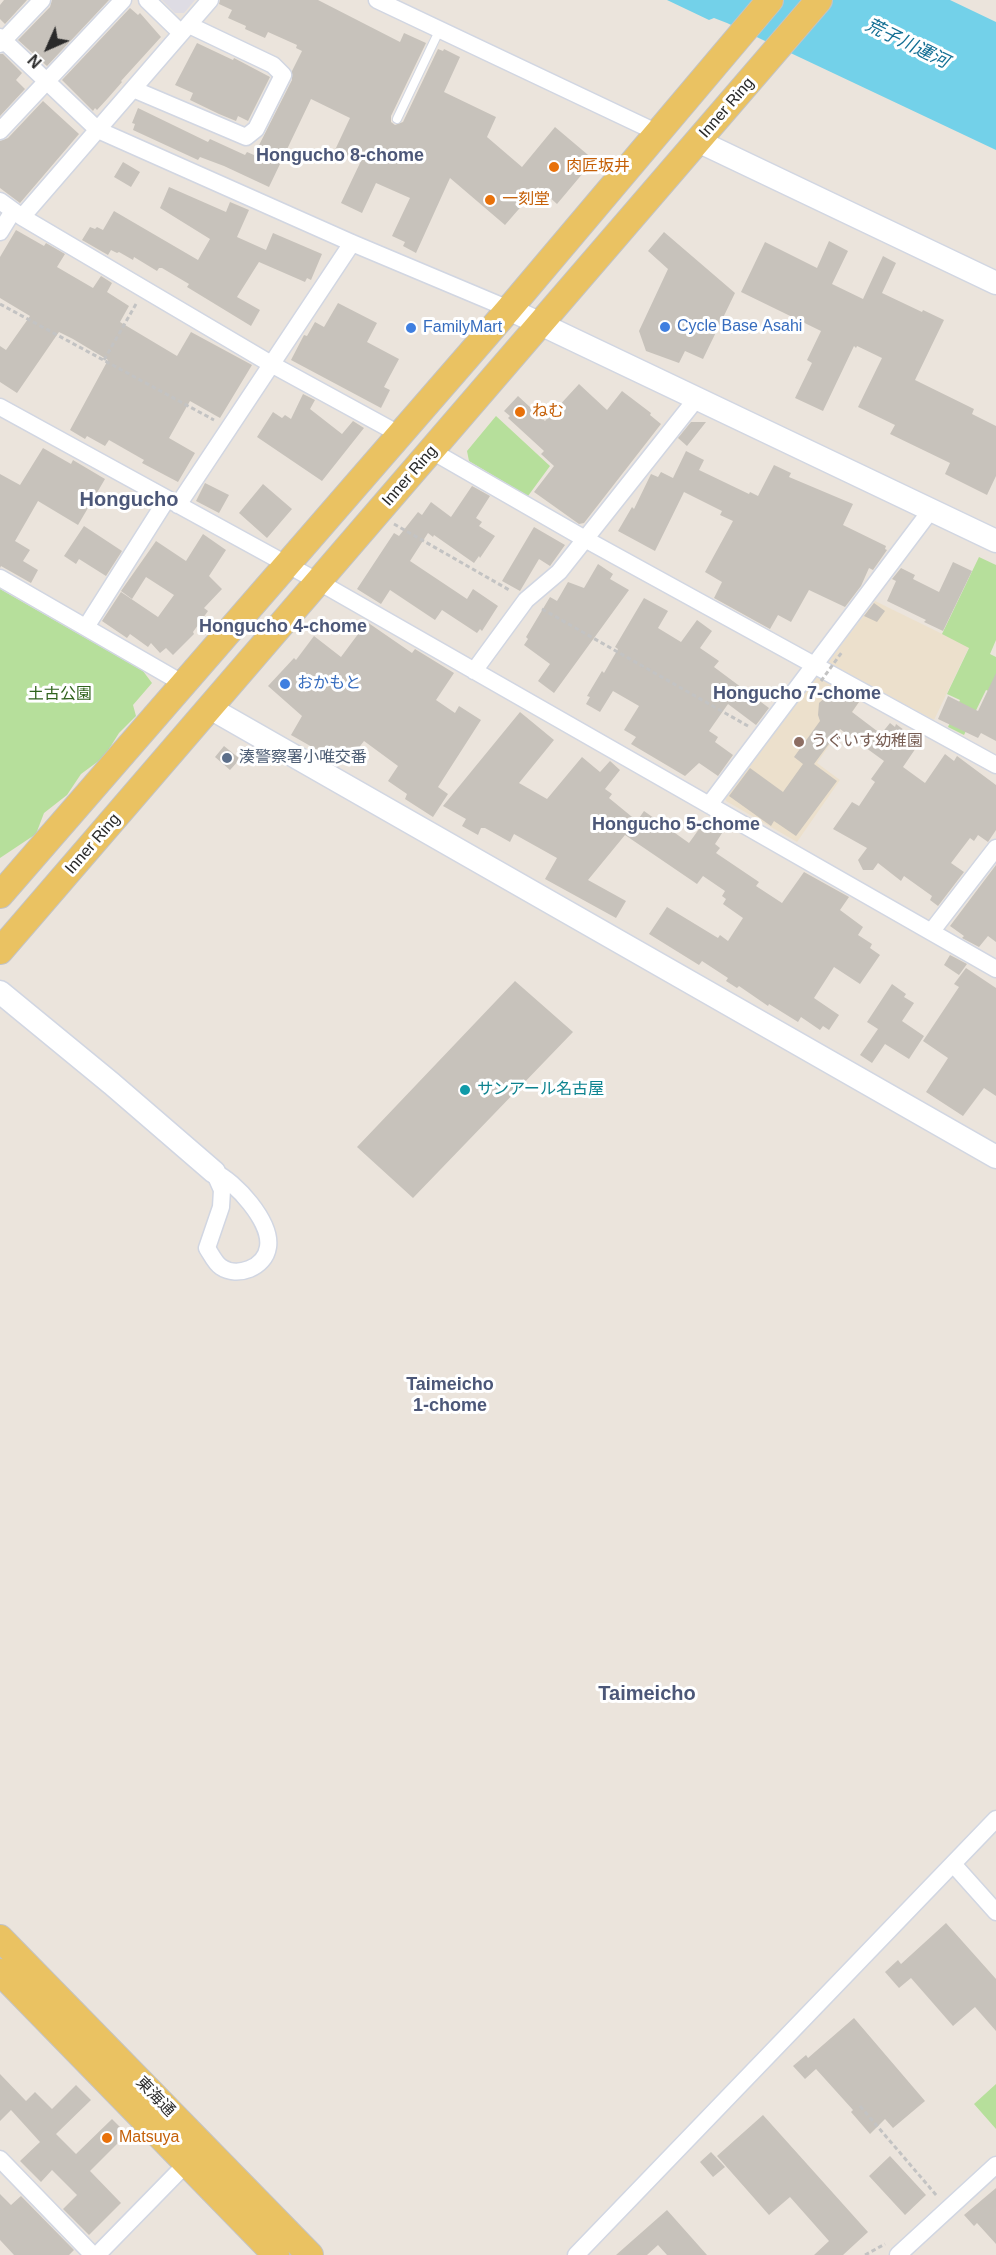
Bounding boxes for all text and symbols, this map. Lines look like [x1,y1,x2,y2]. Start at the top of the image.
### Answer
water label: 荒子川運河 [862,15,952,73]
north arrow [18,18,78,78]
text: N [25,51,45,71]
street label: Inner Ring [696,74,758,142]
district label: Hongucho 8-chome [256,145,424,167]
place label: 肉匠坂井 [566,157,630,177]
marker: 肉匠坂井 [547,160,561,174]
place label: 一刻堂 [502,190,550,210]
marker: 一刻堂 [483,193,497,207]
place label: Cycle Base Asahi [677,317,802,337]
place label: FamilyMart [423,318,502,338]
marker: Cycle Base Asahi [658,320,672,334]
marker: FamilyMart [404,321,418,335]
place label: ねむ [532,402,564,422]
marker: ねむ [513,405,527,419]
street label: Inner Ring [379,442,441,510]
district label: Hongucho [80,488,178,512]
district label: Hongucho 4-chome [199,616,367,638]
place label: おかもと [297,674,361,694]
marker: おかもと [278,677,292,691]
district label: Hongucho 7-chome [713,683,881,705]
park label: 土古公園 [28,685,92,705]
place label: うぐいす幼稚園 [811,732,923,752]
marker: うぐいす幼稚園 [792,735,806,749]
place label: 湊警察署小唯交番 [239,748,367,768]
marker: 湊警察署小唯交番 [220,751,234,765]
street label: Inner Ring [62,810,124,878]
district label: Hongucho 5-chome [592,814,760,836]
place label: サンアール名古屋 [477,1080,604,1100]
marker: サンアール名古屋 [458,1083,472,1097]
district label: Taimeicho 1-chome [406,1374,494,1416]
district label: Taimeicho [598,1682,696,1706]
street label: 東海通 [131,2073,179,2121]
place label: Matsuya [119,2128,179,2148]
marker: Matsuya [100,2131,114,2145]

